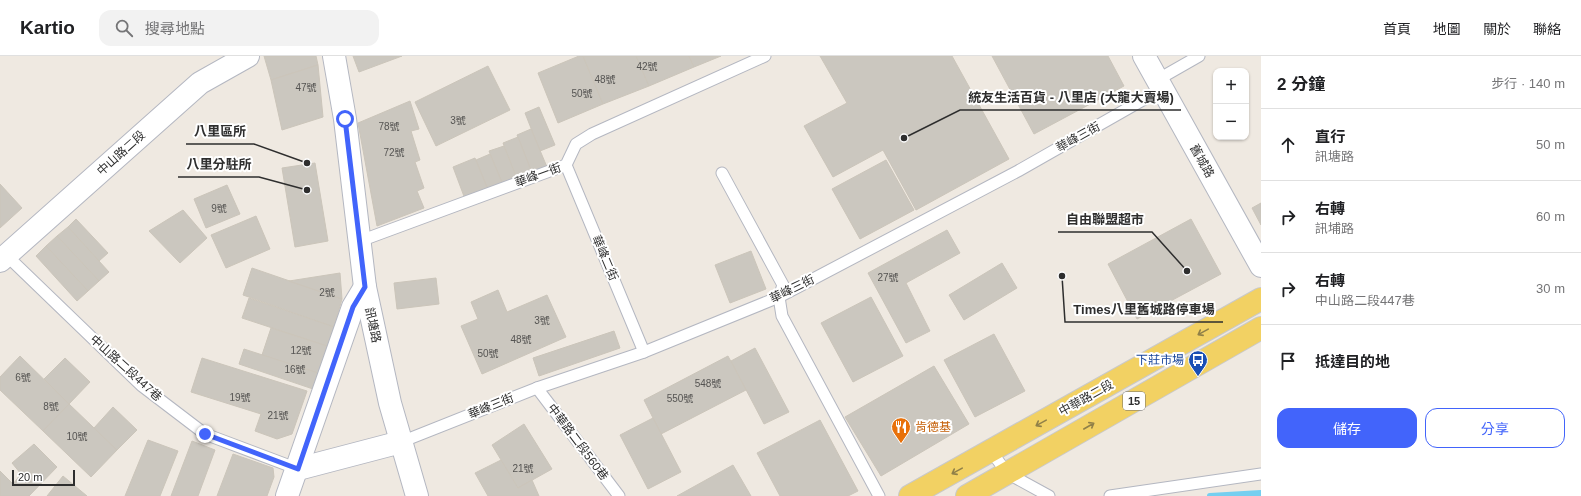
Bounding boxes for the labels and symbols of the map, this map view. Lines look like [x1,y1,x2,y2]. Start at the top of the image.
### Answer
house number: 42號 [636,61,658,72]
house number: 48號 [594,74,616,85]
house number: 47號 [295,82,317,93]
callout: 統友生活百貨 - 八里店 (大龍大賣場) [960,85,1181,110]
house number: 50號 [571,88,593,99]
text: 統友生活百貨 - 八里店 (大龍大賣場) [968,90,1174,105]
route start [336,110,354,128]
house number: 3號 [450,115,466,126]
callout: 八里區所 [186,119,254,144]
street label: 華峰三街 [1054,119,1102,155]
house number: 78號 [378,121,400,132]
text: 八里區所 [194,124,246,139]
street label: 中山路二段 [94,128,148,178]
street label: 舊城路 [1187,142,1217,180]
house number: 72號 [383,147,405,158]
callout: 八里分駐所 [178,152,259,177]
text: 八里分駐所 [186,157,252,172]
street label: 華峰一街 [513,160,563,190]
house number: 9號 [211,203,227,214]
callout: 自由聯盟超市 [1058,207,1152,232]
text: 自由聯盟超市 [1066,212,1144,227]
street label: 華峰二街 [589,233,621,283]
street label: 華峰三街 [767,272,817,306]
house number: 27號 [877,272,899,283]
house number: 2號 [319,287,335,298]
callout: Times八里舊城路停車場 [1065,297,1223,322]
text: Times八里舊城路停車場 [1073,302,1215,317]
street label: 訊塘路 [362,306,384,344]
house number: 3號 [534,315,550,326]
one-way arrow [1197,329,1209,337]
street label: 中山路二段447巷 [87,332,165,404]
house number: 48號 [510,334,532,345]
house number: 12號 [290,345,312,356]
house number: 50號 [477,348,499,359]
bus stop icon: 下莊市場 [1187,349,1209,377]
place label: 下莊市場 [1136,353,1184,367]
house number: 16號 [284,364,306,375]
house number: 6號 [15,372,31,383]
street label: 中華路二段 [1056,377,1116,419]
house number: 548號 [695,378,721,389]
street label: 華峰三街 [466,391,516,421]
house number: 19號 [229,392,251,403]
road number: 15 [1123,392,1145,410]
house number: 550號 [667,393,693,404]
house number: 8號 [43,401,59,412]
street label: 中華路二段560巷 [545,401,611,483]
house number: 21號 [267,410,289,421]
restaurant icon: 肯德基 [890,416,912,444]
place label: 肯德基 [915,420,951,434]
one-way arrow [1035,420,1047,428]
one-way arrow [1083,422,1095,430]
route end [196,425,214,443]
house number: 10號 [66,431,88,442]
house number: 21號 [512,463,534,474]
one-way arrow [951,467,963,475]
scale bar [12,468,75,487]

